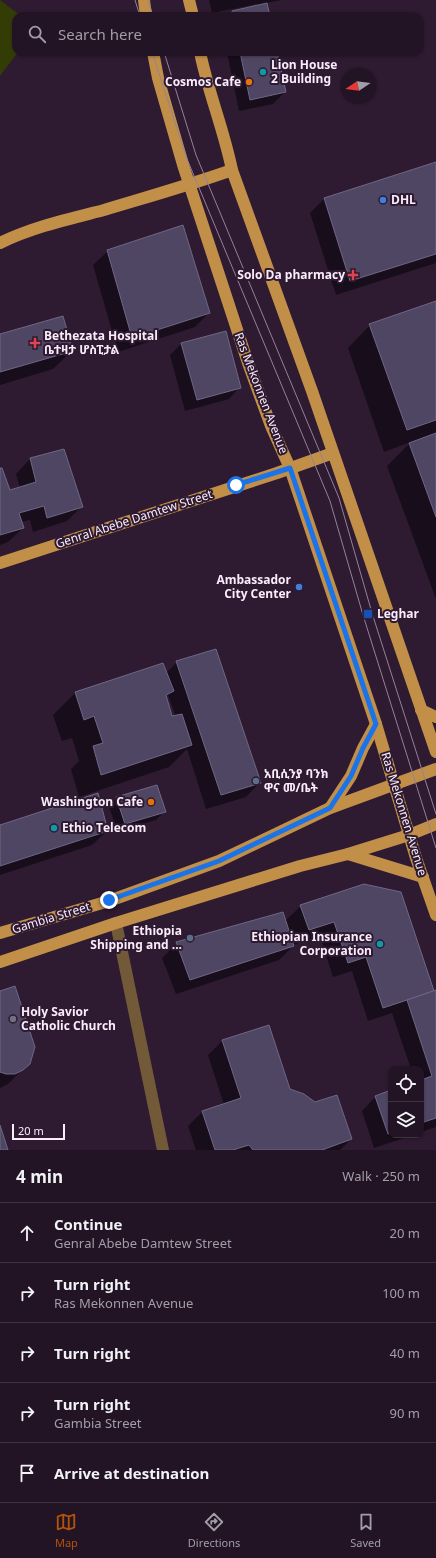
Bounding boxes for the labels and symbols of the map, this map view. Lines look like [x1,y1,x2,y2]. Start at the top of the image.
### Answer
place label: Lion House 2 Building [271,56,337,87]
marker: Lion House 2 Building [258,67,268,77]
north arrow [340,68,376,104]
place label: Cosmos Cafe [165,73,241,90]
marker: Cosmos Cafe [244,77,254,87]
place label: DHL [391,191,416,208]
marker: DHL [378,195,388,205]
place label: Solo Da pharmacy [237,266,345,283]
marker: Solo Da pharmacy [348,270,358,280]
place label: Bethezata Hospital ቤተዛታ ሆስፒታል [44,327,158,358]
street label: Ras Mekonnen Avenue [230,330,293,456]
marker: Bethezata Hospital ቤተዛታ ሆስፒታል [29,337,41,349]
route start [227,476,245,494]
street label: Genral Abebe Damtew Street [53,485,215,552]
place label: Ambassador City Center [216,571,292,602]
marker: Ambassador City Center [294,582,304,592]
place label: Leghar [377,605,420,622]
marker: Leghar [362,608,374,620]
street label: Ras Mekonnen Avenue [378,750,431,878]
place label: አቢሲንያ ባንክ ዋና መ/ቤት [264,765,328,796]
marker: አቢሲንያ ባንክ ዋና መ/ቤት [251,776,261,786]
place label: Washington Cafe [41,793,143,810]
marker: Washington Cafe [146,797,156,807]
place label: Ethio Telecom [62,819,146,836]
marker: Ethio Telecom [49,823,59,833]
route end [100,891,118,909]
street label: Gambia Street [10,897,93,937]
place label: Ethiopia Shipping and ... [90,922,182,953]
place label: Ethiopian Insurance Corporation [251,928,372,959]
marker: Ethiopia Shipping and ... [185,933,195,943]
marker: Ethiopian Insurance Corporation [375,939,385,949]
place label: Holy Savior Catholic Church [21,1003,116,1034]
marker: Holy Savior Catholic Church [8,1014,18,1024]
scale bar [12,1122,65,1141]

